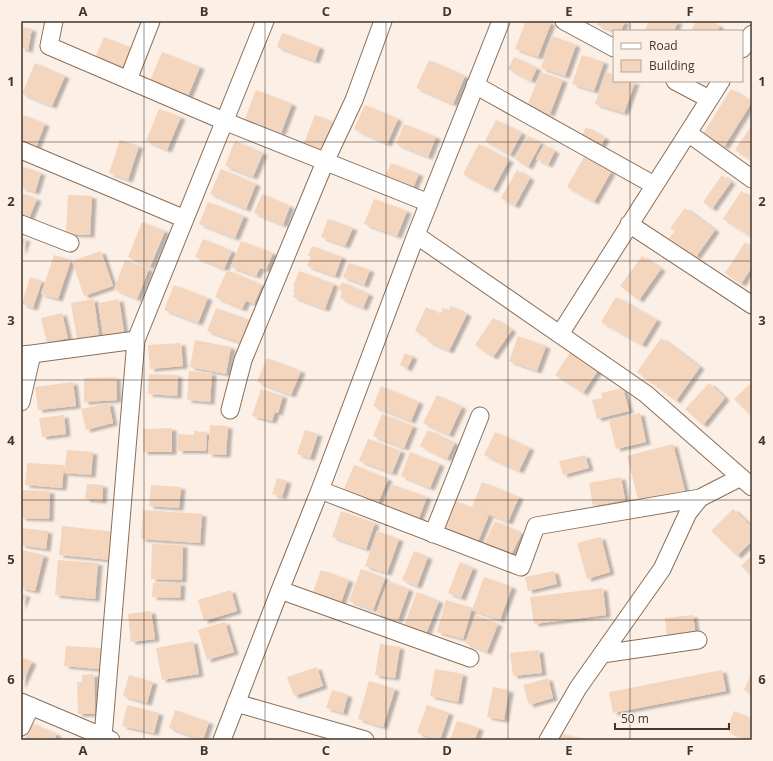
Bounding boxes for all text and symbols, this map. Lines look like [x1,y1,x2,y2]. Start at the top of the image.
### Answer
text: A [79,2,88,20]
text: B [200,2,209,20]
text: C [322,2,330,20]
text: D [442,2,452,20]
text: E [565,2,573,20]
text: F [686,2,694,20]
legend [613,30,743,82]
text: Road [649,37,678,54]
text: Building [649,57,695,74]
text: 1 [7,72,15,90]
text: 1 [758,72,766,90]
text: 2 [7,192,15,210]
text: 2 [758,192,766,210]
text: 3 [7,311,15,329]
text: 3 [758,311,766,329]
text: 4 [7,431,15,449]
text: 4 [758,431,766,449]
text: 5 [7,550,15,568]
text: 5 [758,550,766,568]
text: 6 [7,670,15,688]
text: 6 [758,670,766,688]
scale bar [615,705,729,731]
text: 50 m [621,710,649,727]
text: A [79,741,88,759]
text: B [200,741,209,759]
text: C [322,741,330,759]
text: D [442,741,452,759]
text: E [565,741,573,759]
text: F [686,741,694,759]

